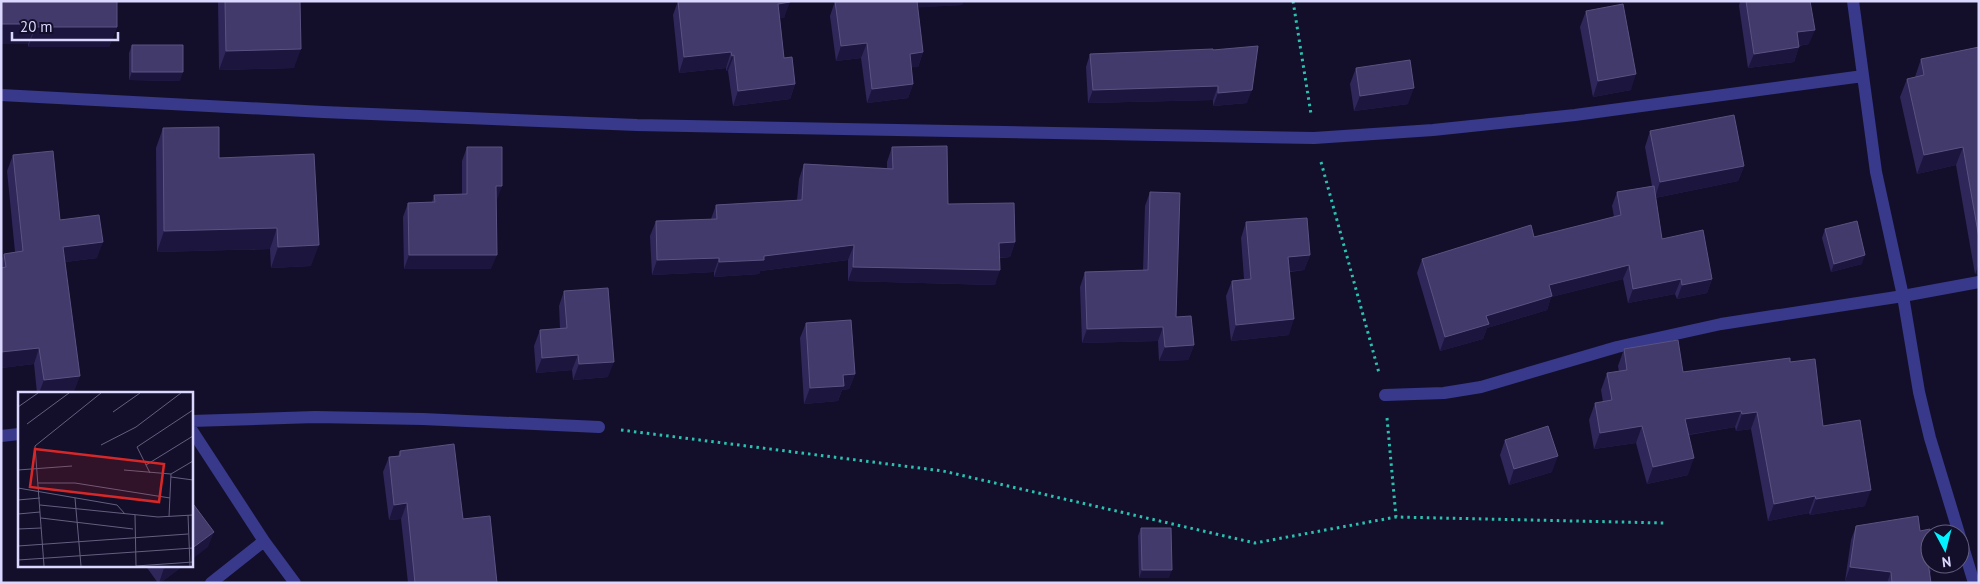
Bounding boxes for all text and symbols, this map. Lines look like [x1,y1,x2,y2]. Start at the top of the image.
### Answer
scale bar [12,10,119,42]
text: 20 m [20,17,53,36]
inset map [18,392,192,566]
north arrow [1920,524,1970,574]
text: N [1941,552,1952,571]

